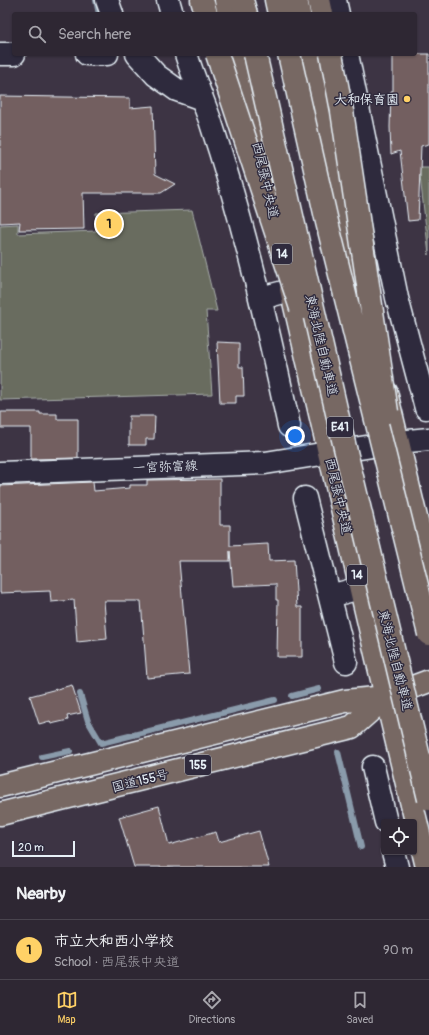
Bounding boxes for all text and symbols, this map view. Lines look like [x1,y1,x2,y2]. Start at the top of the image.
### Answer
search box [12,12,417,56]
icon: search [26,23,48,45]
text: Search here [58,25,131,44]
place label: 大和保育園 [334,92,399,108]
marker: 大和保育園 [402,94,412,104]
street label: 西尾張中央道 [248,140,282,220]
pin: 1 [96,209,122,239]
road number: 14 [272,244,292,264]
street label: 東海北陸自動車道 [302,293,341,398]
road number: E41 [327,417,353,437]
your location [285,426,305,446]
street label: 西尾張中央道 [321,456,355,536]
street label: 一宮弥富線 [132,458,199,476]
road number: 14 [347,565,367,585]
street label: 東海北陸自動車道 [375,608,415,713]
road number: 155 [185,755,211,775]
street label: 国道155号 [110,766,170,796]
map controls [381,819,417,855]
button: locate [381,819,417,855]
scale bar [12,839,75,858]
text: 20 m [18,841,44,854]
text: Nearby [16,883,65,904]
text: 市立大和西小学校 [54,932,174,951]
text: 1 [26,942,32,958]
text: 90 m [383,942,413,958]
text: School · 西尾張中央道 [54,954,179,970]
tab: Map [56,989,78,1026]
tab: Directions [189,989,235,1026]
tab: Saved [346,989,373,1026]

